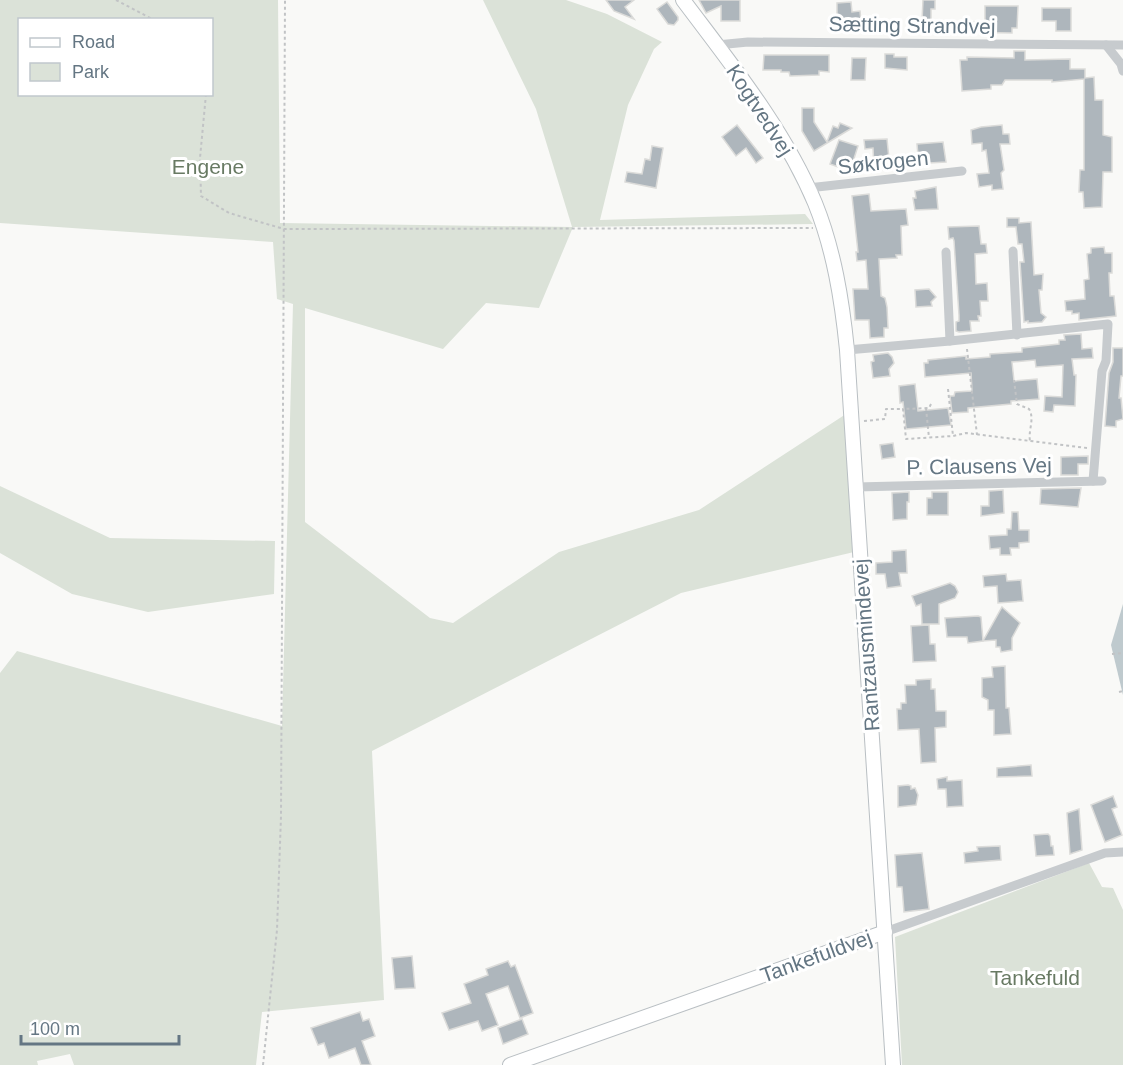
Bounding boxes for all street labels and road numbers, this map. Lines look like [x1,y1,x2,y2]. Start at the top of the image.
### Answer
street label: Sætting Strandvej [828,12,996,38]
street label: Kogtvedvej [722,60,798,160]
street label: Søkrogen [837,146,929,178]
street label: P. Clausens Vej [906,453,1052,479]
street label: Rantzausmindevej [849,558,883,732]
street label: Tankefuldvej [757,925,875,987]

